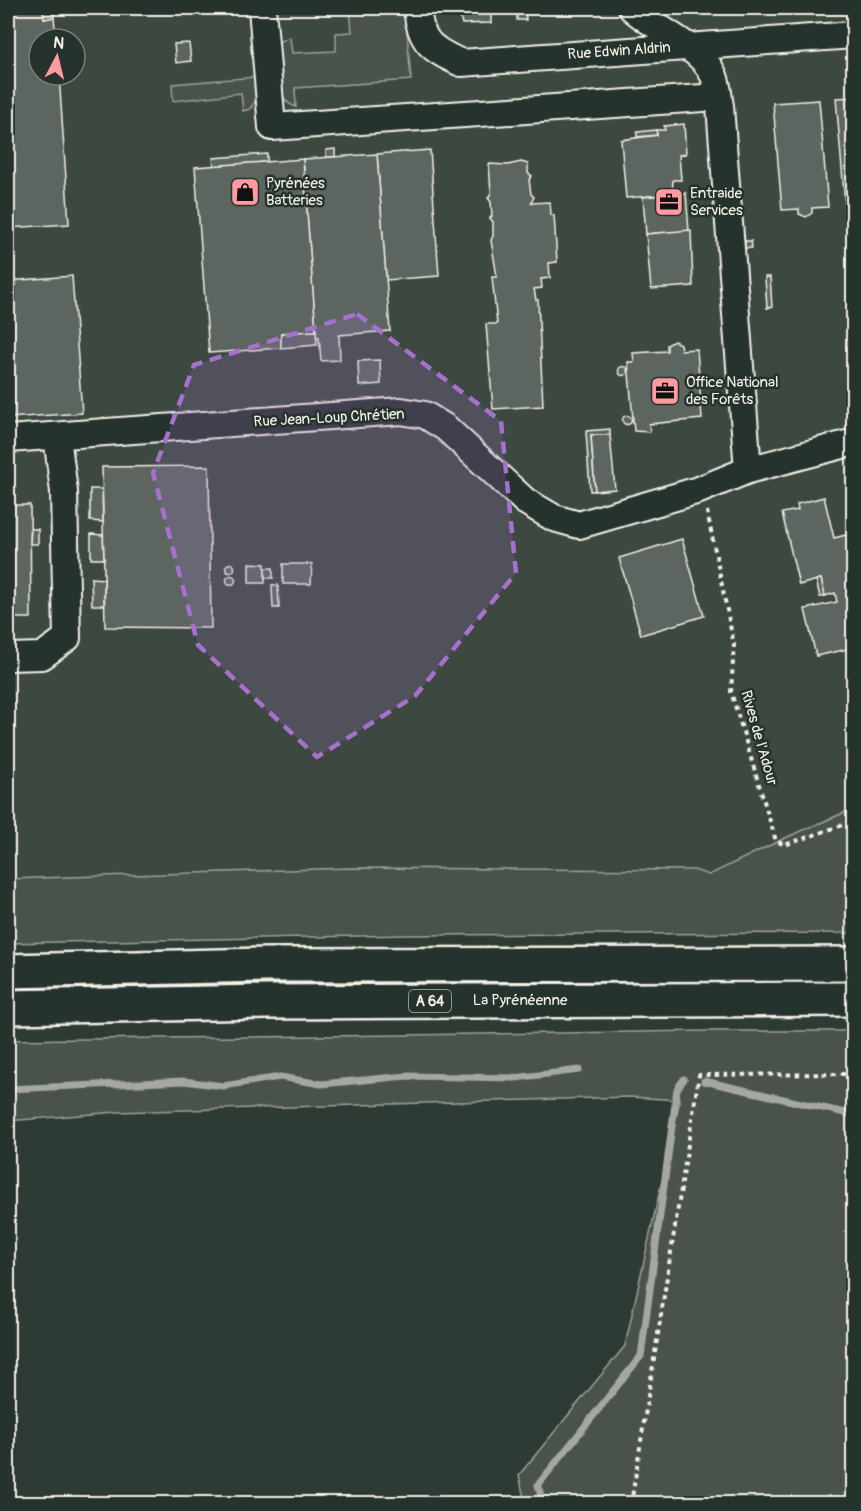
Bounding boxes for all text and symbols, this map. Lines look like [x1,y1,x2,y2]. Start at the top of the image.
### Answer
north arrow [27,27,87,87]
text: N [52,33,65,54]
street label: Rue Edwin Aldrin [567,38,671,64]
place label: Pyrénées Batteries [266,174,325,210]
shop icon: Pyrénées Batteries [229,176,261,208]
place label: Entraide Services [690,184,743,220]
office icon: Entraide Services [653,186,685,218]
place label: Office National des Forêts [686,373,779,409]
office icon: Office National des Forêts [649,375,681,407]
street label: Rue Jean-Loup Chrétien [253,405,405,431]
street label: Rives de l'Adour [736,688,782,789]
road number: A 64 [409,990,451,1012]
street label: La Pyrénéenne [473,991,568,1010]

